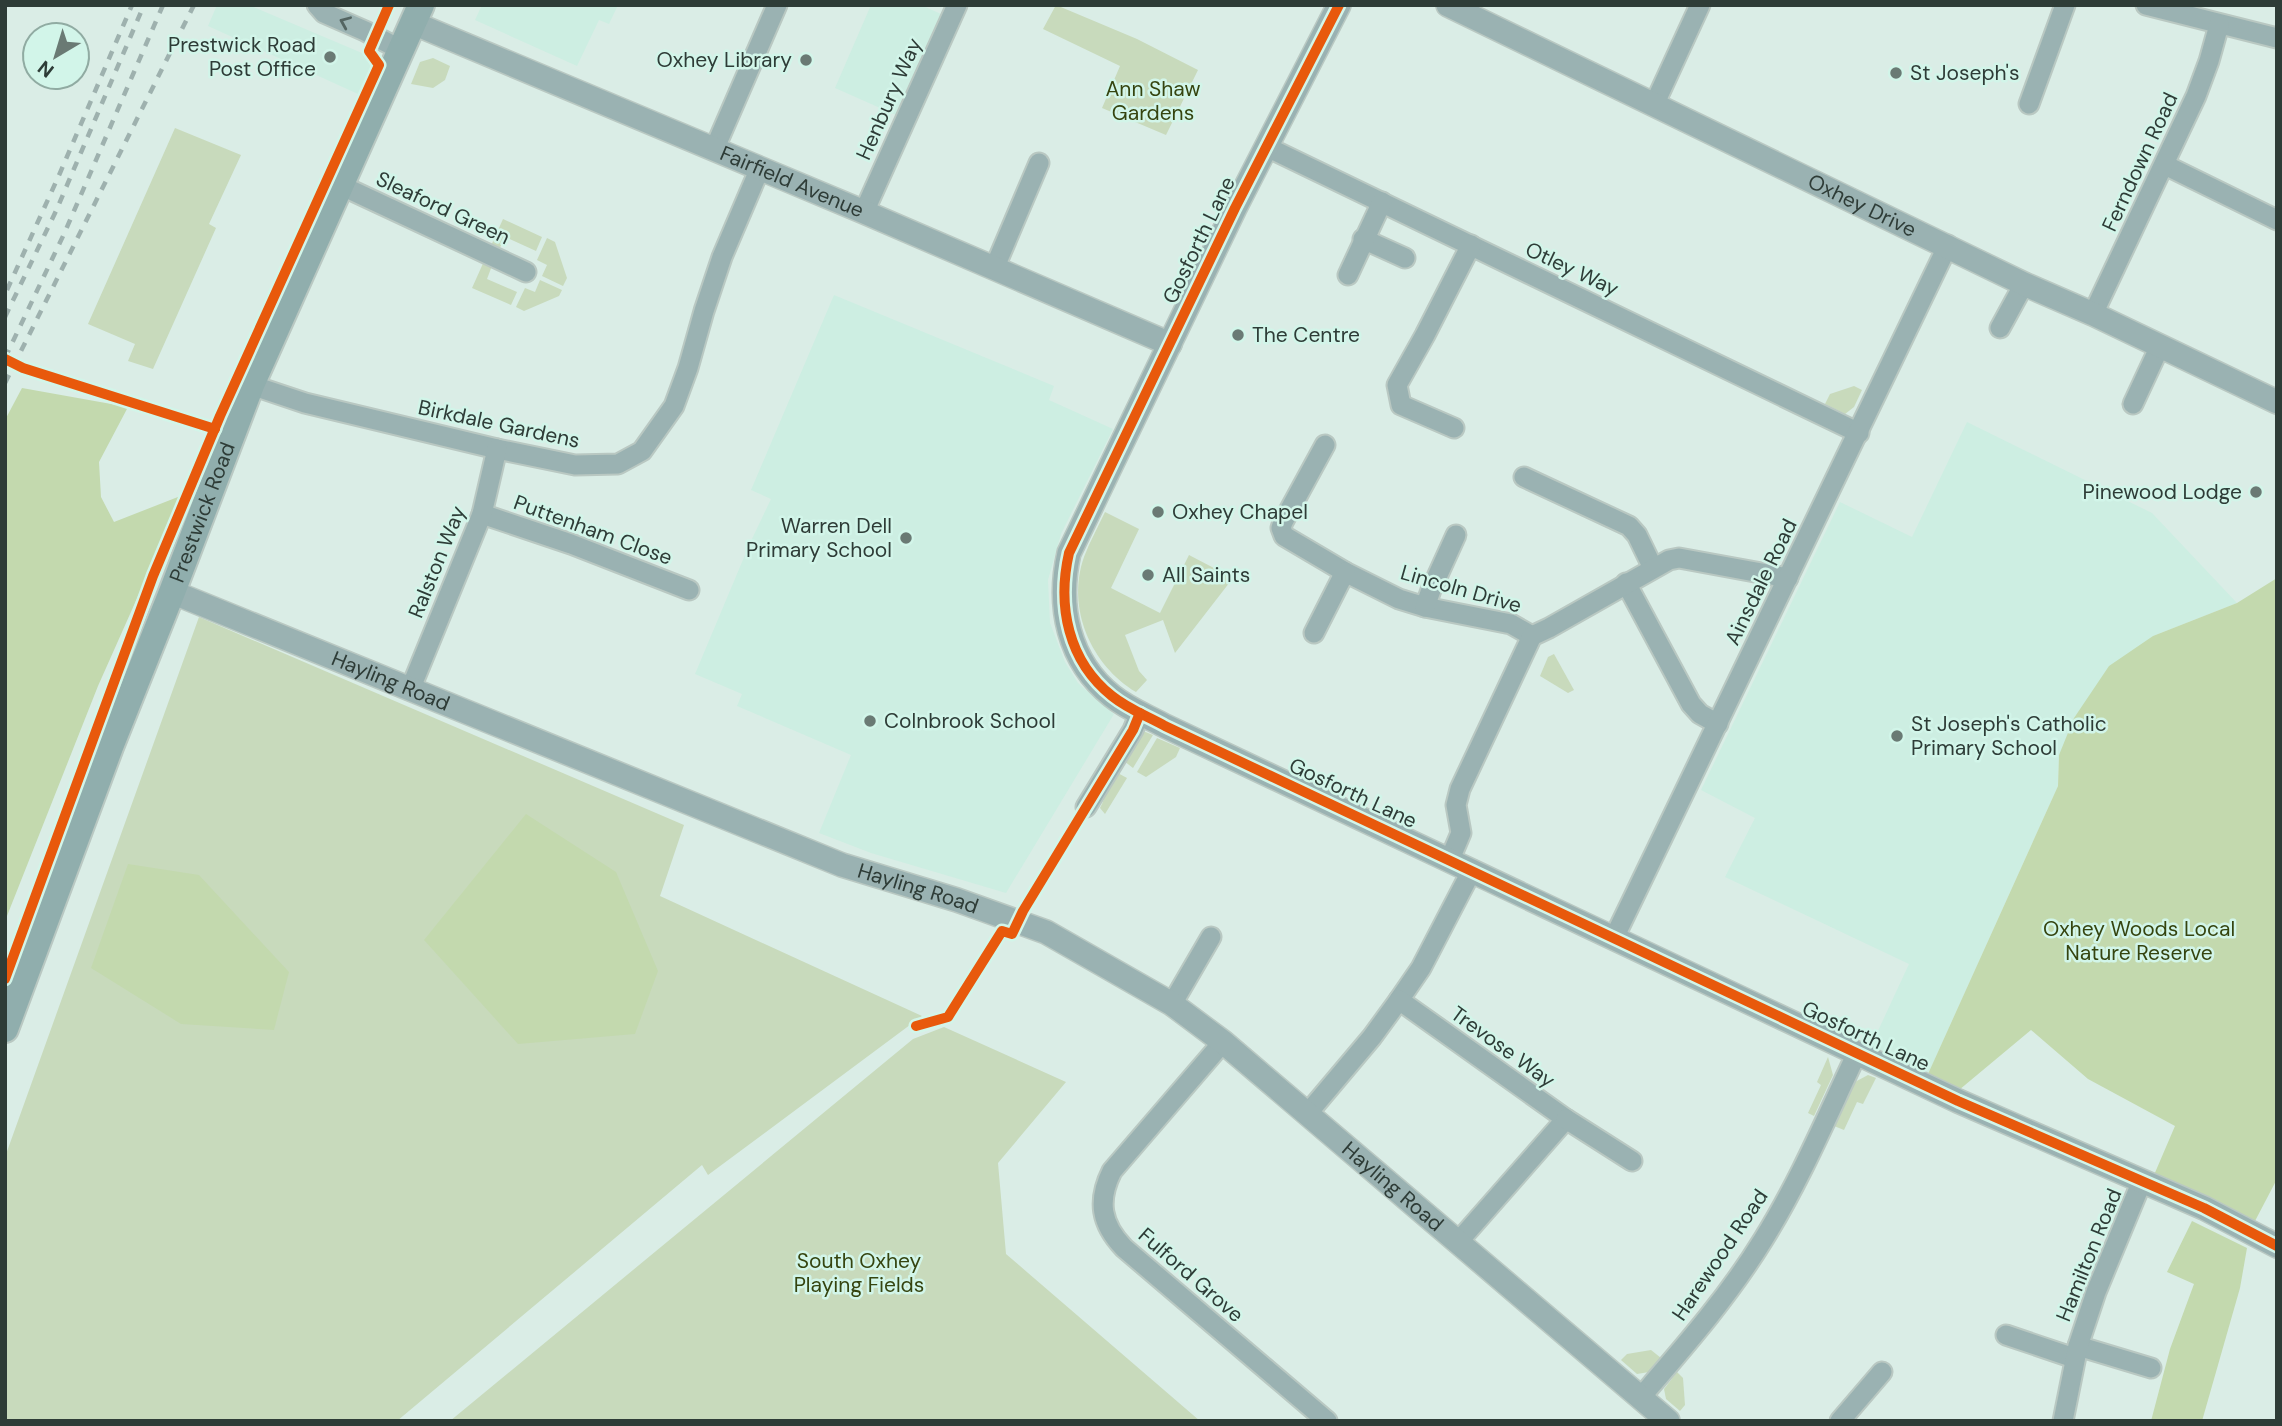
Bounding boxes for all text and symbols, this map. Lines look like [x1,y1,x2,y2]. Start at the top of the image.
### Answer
one-way arrow [340,16,352,30]
north arrow [21,21,91,91]
place label: Prestwick Road Post Office [168,31,316,83]
street label: Henbury Way [850,33,928,164]
place label: Oxhey Library [657,46,792,74]
marker: Prestwick Road Post Office [322,49,338,65]
marker: Oxhey Library [798,52,814,68]
text: N [33,55,59,83]
place label: St Joseph's [1910,59,2020,87]
marker: St Joseph's [1888,65,1904,81]
park label: Ann Shaw Gardens [1105,75,1201,127]
street label: Ferndown Road [2096,88,2184,236]
street label: Fairfield Avenue [716,139,868,224]
street label: Sleaford Green [372,165,514,251]
street label: Oxhey Drive [1803,167,1921,244]
street label: Gosforth Lane [1156,172,1242,308]
street label: Otley Way [1521,235,1624,303]
place label: The Centre [1252,321,1360,349]
marker: The Centre [1230,327,1246,343]
street label: Birkdale Gardens [416,393,582,455]
street label: Prestwick Road [163,438,242,587]
place label: Pinewood Lodge [2082,478,2242,506]
marker: Pinewood Lodge [2248,484,2264,500]
street label: Puttenham Close [510,488,676,572]
place label: Oxhey Chapel [1172,498,1308,526]
street label: Ralston Way [402,502,472,622]
marker: Oxhey Chapel [1150,504,1166,520]
place label: Warren Dell Primary School [746,512,892,564]
street label: Ainsdale Road [1718,514,1804,650]
marker: Warren Dell Primary School [898,530,914,546]
street label: Lincoln Drive [1397,558,1525,620]
place label: All Saints [1162,561,1250,589]
marker: All Saints [1140,567,1156,583]
street label: Hayling Road [327,644,454,718]
place label: Colnbrook School [884,707,1056,735]
place label: St Joseph's Catholic Primary School [1911,710,2107,762]
marker: Colnbrook School [862,713,878,729]
marker: St Joseph's Catholic Primary School [1889,728,1905,744]
street label: Gosforth Lane [1284,751,1422,835]
street label: Hayling Road [854,857,982,921]
park label: Oxhey Woods Local Nature Reserve [2043,915,2235,967]
street label: Gosforth Lane [1797,994,1935,1078]
street label: Trevose Way [1445,1000,1561,1095]
street label: Hayling Road [1336,1135,1449,1238]
street label: Harewood Road [1666,1184,1774,1326]
street label: Hamilton Road [2050,1184,2128,1326]
street label: Fulford Grove [1132,1221,1250,1329]
park label: South Oxhey Playing Fields [794,1247,924,1299]

